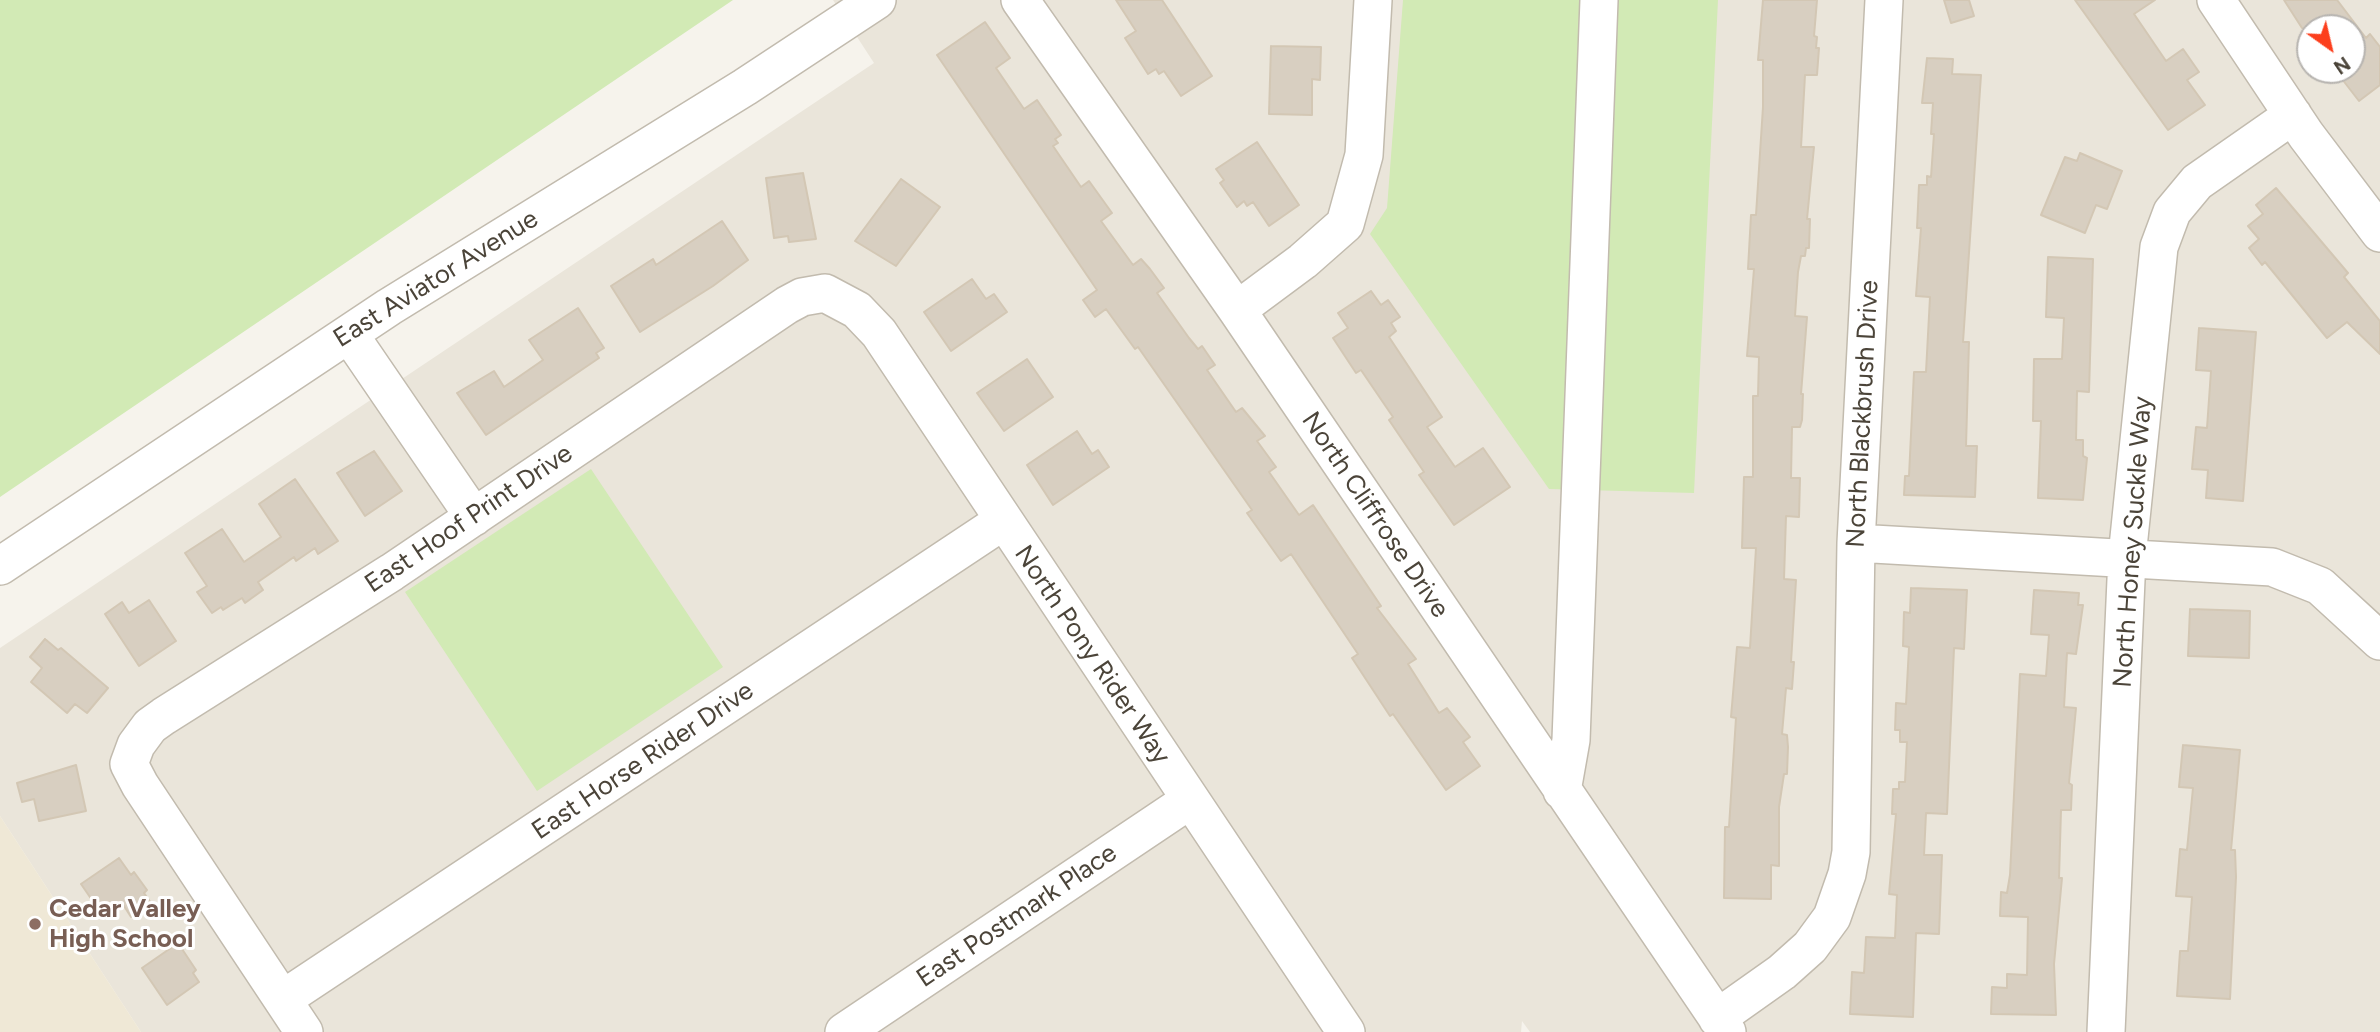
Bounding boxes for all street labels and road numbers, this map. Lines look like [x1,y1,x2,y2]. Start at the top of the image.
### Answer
street label: East Aviator Avenue [328,203,544,355]
street label: North Blackbrush Drive [1840,279,1886,549]
street label: North Honey Suckle Way [2107,395,2159,689]
street label: North Cliffrose Drive [1295,406,1455,624]
street label: East Hoof Print Drive [359,438,579,600]
street label: North Pony Rider Way [1007,540,1177,770]
street label: East Horse Rider Drive [526,675,760,847]
street label: East Postmark Place [911,838,1123,994]

